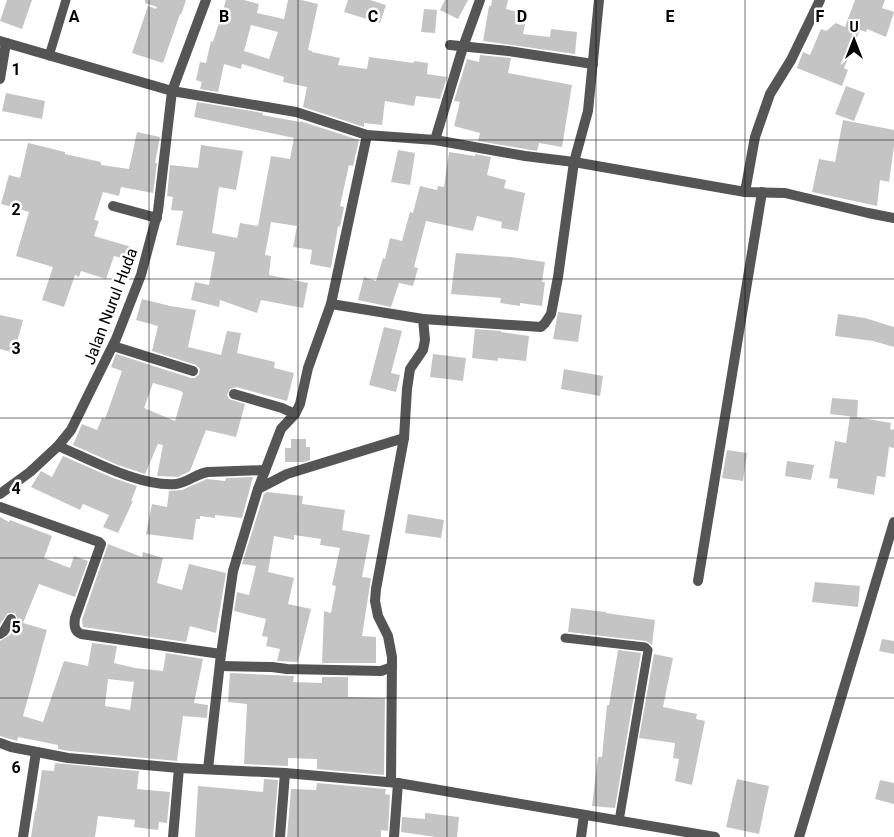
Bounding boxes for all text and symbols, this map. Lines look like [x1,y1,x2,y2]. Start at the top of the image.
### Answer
text: A [69,7,80,26]
text: B [219,7,229,26]
text: C [368,7,378,26]
text: D [517,7,527,26]
text: E [666,7,675,26]
text: F [816,7,825,26]
north arrow [829,15,879,65]
text: U [849,19,859,35]
text: 1 [11,60,21,79]
text: 2 [11,200,21,219]
street label: Jalan Nurul Huda [80,245,141,367]
text: 3 [11,339,21,358]
text: 4 [11,479,21,498]
text: 5 [11,618,21,637]
text: 6 [11,758,21,777]

